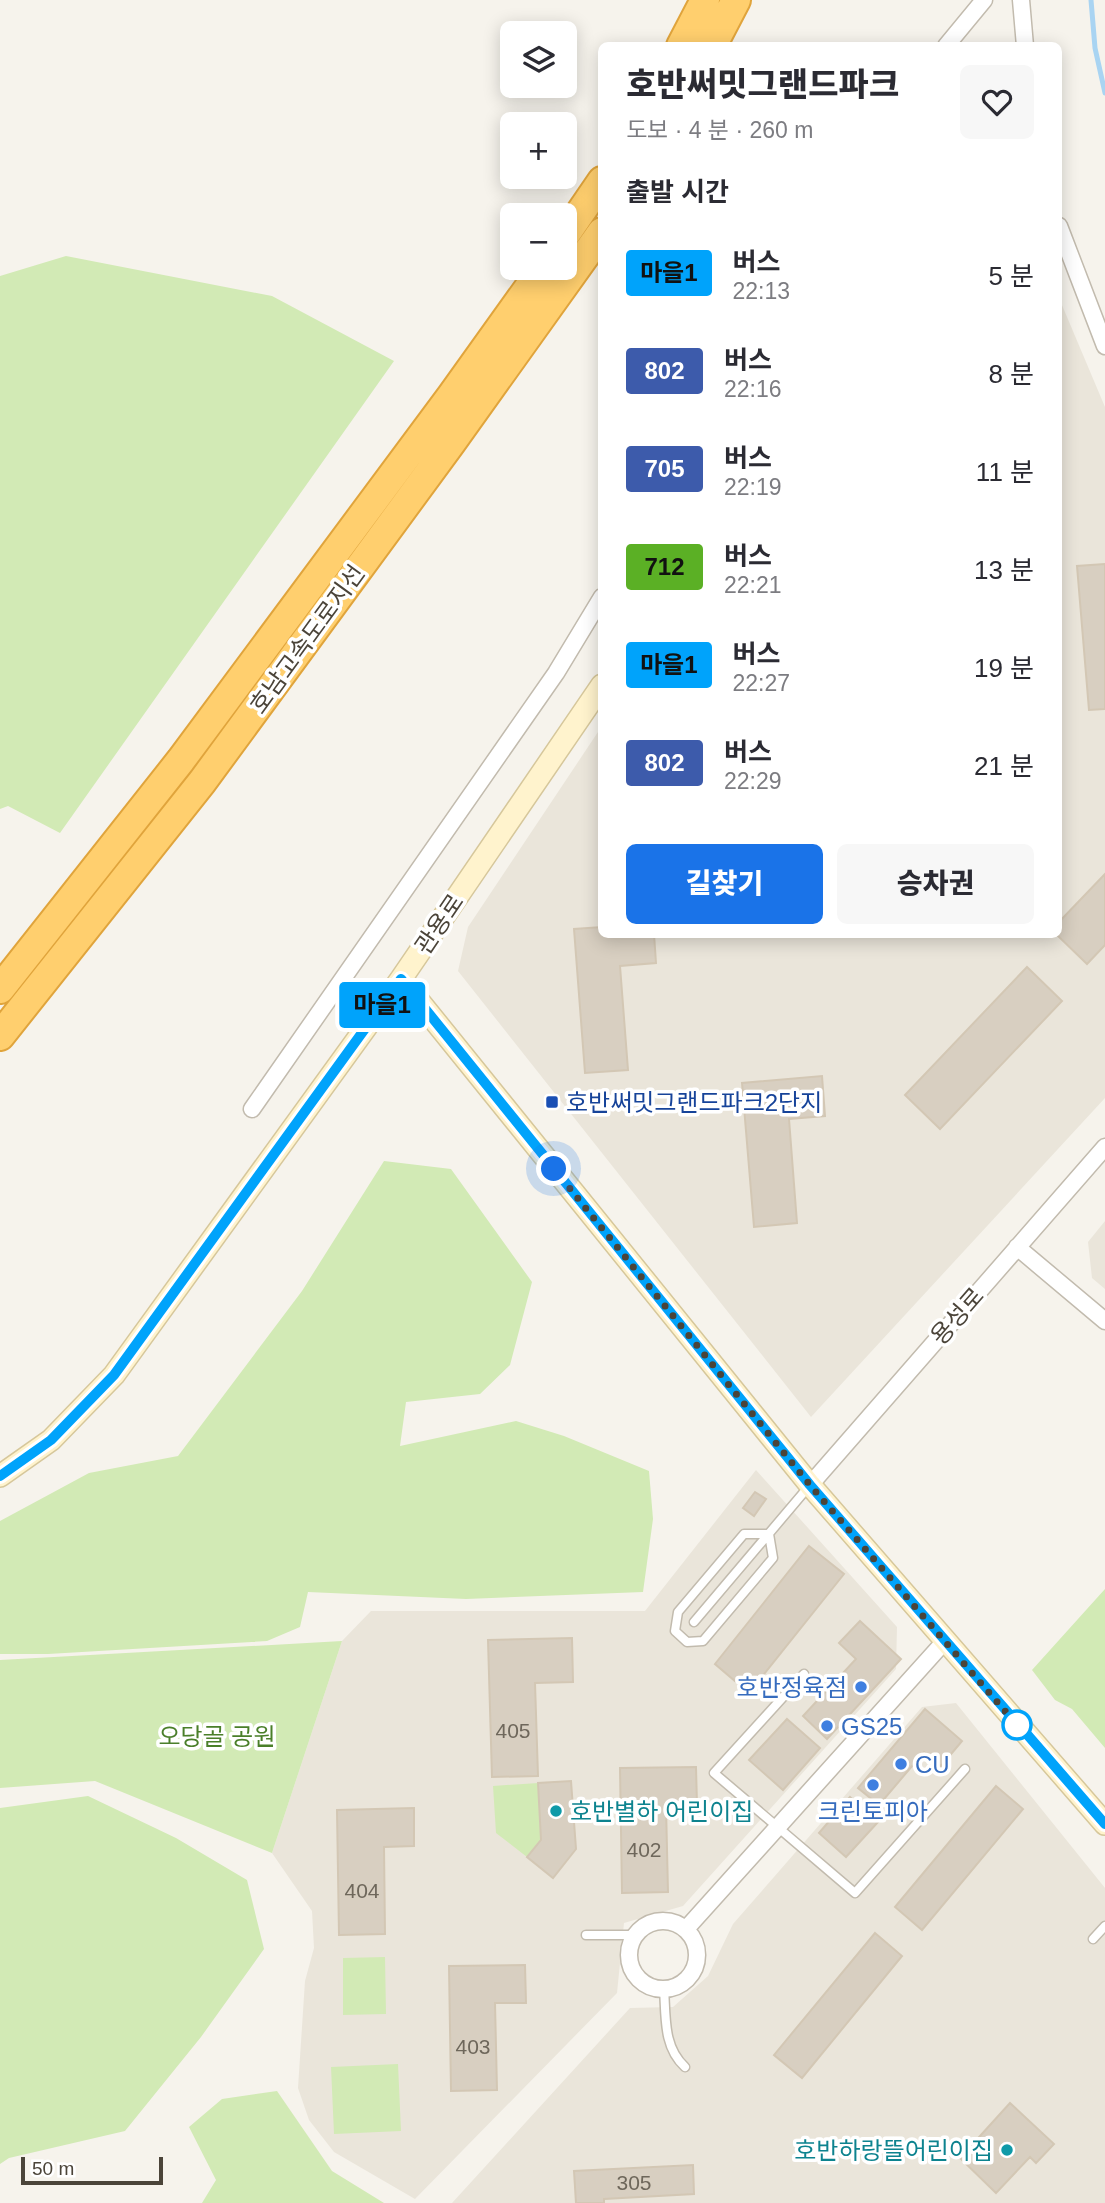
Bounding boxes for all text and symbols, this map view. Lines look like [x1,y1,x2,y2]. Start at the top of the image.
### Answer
map controls [500,21,577,280]
button: layers [500,21,577,98]
button: heart [960,65,1034,139]
text: 호반써밋그랜드파크 [626,66,899,103]
button: + [500,112,577,189]
text: 도보 · 4 분 · 260 m [626,117,813,143]
text: 출발 시간 [626,177,729,207]
button: − [500,203,577,280]
text: 버스 [733,247,780,277]
text: 마을1 [640,259,698,286]
text: 5 분 [988,261,1034,291]
text: 22:13 [733,278,790,304]
text: 버스 [724,345,772,375]
text: 802 [644,357,685,384]
text: 8 분 [988,359,1034,389]
text: 22:16 [724,376,782,402]
text: 버스 [724,443,772,473]
text: 705 [644,455,685,482]
text: 11 분 [976,457,1034,487]
text: 22:19 [724,474,782,500]
text: 버스 [724,541,772,571]
text: 712 [644,553,685,580]
text: 13 분 [974,555,1034,585]
street label: 호남고속도로지선 [244,560,370,718]
text: 22:21 [724,572,782,598]
text: 버스 [733,639,780,669]
text: 마을1 [640,651,698,678]
text: 19 분 [974,653,1034,683]
text: 22:27 [733,670,790,696]
text: 버스 [724,737,772,767]
text: 802 [644,749,685,776]
text: 21 분 [974,751,1034,781]
text: 22:29 [724,768,782,794]
button: 길찾기 [626,844,823,924]
button: 승차권 [837,844,1034,924]
street label: 관용로 [409,889,469,959]
line badge: 마을1 [342,982,422,1028]
text: 마을1 [353,991,411,1018]
place label: 호반써밋그랜드파크2단지 [566,1089,822,1116]
marker: 호반써밋그랜드파크2단지 [544,1094,560,1110]
your location [536,1151,571,1186]
street label: 용성로 [925,1282,989,1350]
place label: 호반정육점 [737,1674,847,1701]
marker: 호반정육점 [853,1679,869,1695]
unlabelled marker [1002,1710,1032,1740]
place label: GS25 [841,1713,902,1740]
marker: GS25 [819,1718,835,1734]
house number: 405 [495,1719,531,1742]
park label: 오당골 공원 [158,1723,276,1750]
place label: CU [915,1751,950,1778]
marker: CU [893,1756,909,1772]
marker: 크린토피아 [865,1777,881,1793]
place label: 호반별하 어린이집 [570,1798,753,1825]
place label: 크린토피아 [818,1798,928,1825]
marker: 호반별하 어린이집 [548,1803,564,1819]
house number: 402 [626,1838,662,1861]
house number: 404 [344,1879,380,1902]
house number: 403 [455,2035,491,2058]
place label: 호반하랑뜰어린이집 [794,2137,993,2164]
marker: 호반하랑뜰어린이집 [999,2142,1015,2158]
scale bar [21,2154,163,2186]
text: 50 m [32,2158,74,2179]
house number: 305 [616,2171,652,2194]

